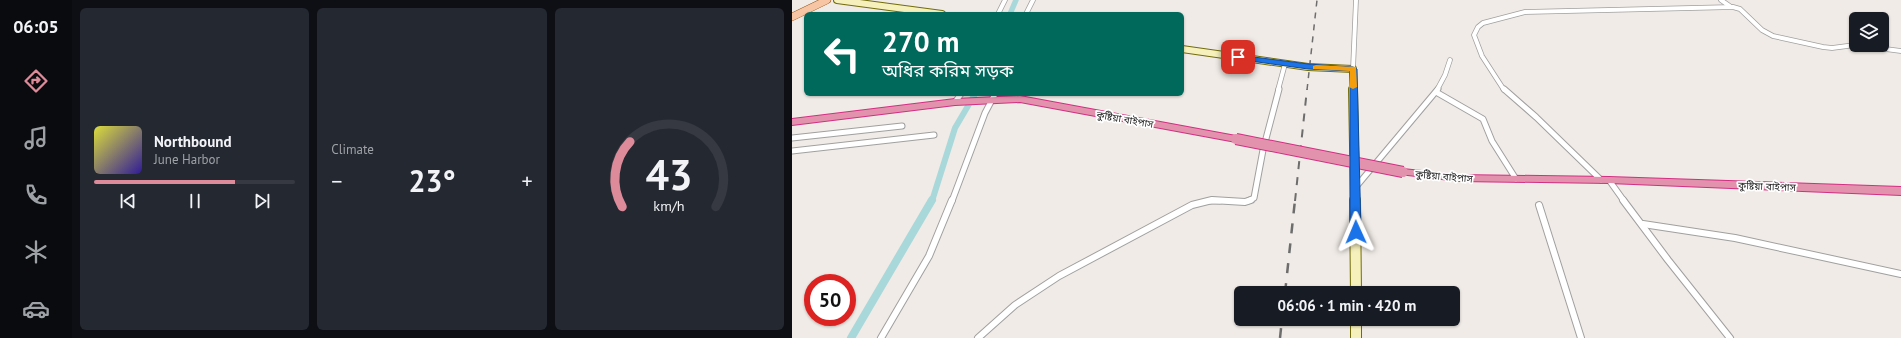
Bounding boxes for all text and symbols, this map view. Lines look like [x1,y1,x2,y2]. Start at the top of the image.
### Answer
map controls [1849,12,1889,52]
button: layers [1849,12,1889,52]
text: 06:05 [13,15,59,38]
text: 270 m [882,23,959,60]
icon: left [816,28,868,80]
pin [1221,40,1255,74]
icon: arrive [1227,46,1249,68]
text: অধির করিম সড়ক [882,59,1014,82]
icon: directions [22,67,50,95]
street label: কুষ্টিয়া বাইপাস [1094,108,1155,131]
icon: music [22,124,50,152]
text: Northbound [154,132,231,151]
text: Climate [331,141,374,158]
text: 43 [646,148,693,201]
text: June Harbor [154,151,220,168]
text: 23° [408,161,456,200]
text: − [331,167,342,195]
text: + [522,167,533,195]
street label: কুষ্টিয়া বাইপাস [1414,167,1474,186]
street label: কুষ্টিয়া বাইপাস [1737,179,1797,194]
icon: phone [22,181,50,209]
icon: previous [117,190,139,212]
icon: pause [184,190,206,212]
icon: next [251,190,273,212]
text: km/h [654,196,685,215]
position arrow [1335,211,1377,253]
icon: climate [22,238,50,266]
speed limit sign: 50 [804,274,856,326]
icon: car [22,295,50,323]
text: 06:06 · 1 min · 420 m [1278,296,1416,315]

